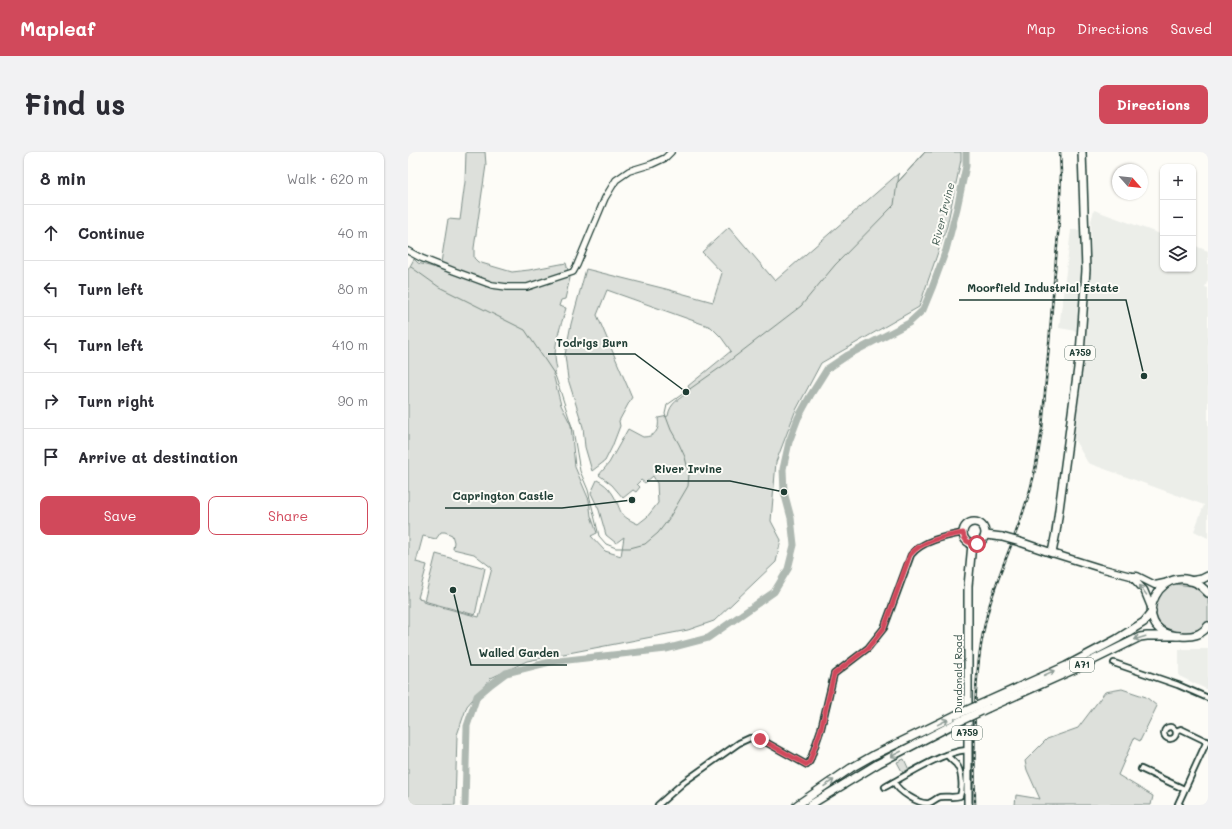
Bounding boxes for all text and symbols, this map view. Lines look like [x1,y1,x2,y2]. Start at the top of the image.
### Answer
text: Mapleaf [20,16,95,41]
text: Map [1027,19,1055,38]
text: Directions [1077,19,1148,38]
text: Saved [1170,19,1212,38]
button: Directions [1099,85,1208,124]
text: Find us [24,86,125,122]
north arrow [1112,164,1148,200]
map controls [1160,164,1196,272]
button: + [1160,164,1196,200]
text: 8 min [40,167,86,189]
text: Walk · 620 m [287,170,368,187]
water label: River Irvine [927,181,958,247]
button: − [1160,200,1196,236]
icon: ahead [40,222,62,244]
text: Continue [78,223,145,243]
text: 40 m [338,224,368,241]
button: layers [1160,236,1196,272]
callout: Moorfield Industrial Estate [959,277,1126,300]
icon: left [40,278,62,300]
text: Turn left [78,279,143,299]
text: 80 m [338,280,368,297]
text: Moorfield Industrial Estate [967,280,1119,295]
callout: Todrigs Burn [548,331,635,354]
icon: left [40,334,62,356]
text: Turn left [78,335,143,355]
text: Todrigs Burn [556,335,628,350]
text: 410 m [332,336,368,353]
road number: A759 [1065,346,1095,360]
icon: right [40,390,62,412]
text: Turn right [78,391,155,411]
text: 90 m [338,392,368,409]
icon: arrive [40,446,62,468]
text: Arrive at destination [78,447,238,467]
callout: River Irvine [647,458,730,481]
text: River Irvine [654,461,722,476]
callout: Caprington Castle [445,485,562,508]
text: Caprington Castle [453,488,554,503]
button: Save [40,496,200,535]
button: Share [208,496,368,535]
route start [968,535,986,553]
one-way arrow [1139,585,1147,596]
street label: Dundonald Road [951,635,965,713]
one-way arrow [1133,635,1146,642]
callout: Walled Garden [471,642,567,665]
text: Walled Garden [479,645,559,660]
road number: A71 [1070,658,1094,672]
one-way arrow [1043,669,1055,676]
one-way arrow [937,717,949,725]
road number: A759 [952,726,982,740]
route end [751,730,769,748]
one-way arrow [890,750,902,758]
one-way arrow [823,779,834,787]

